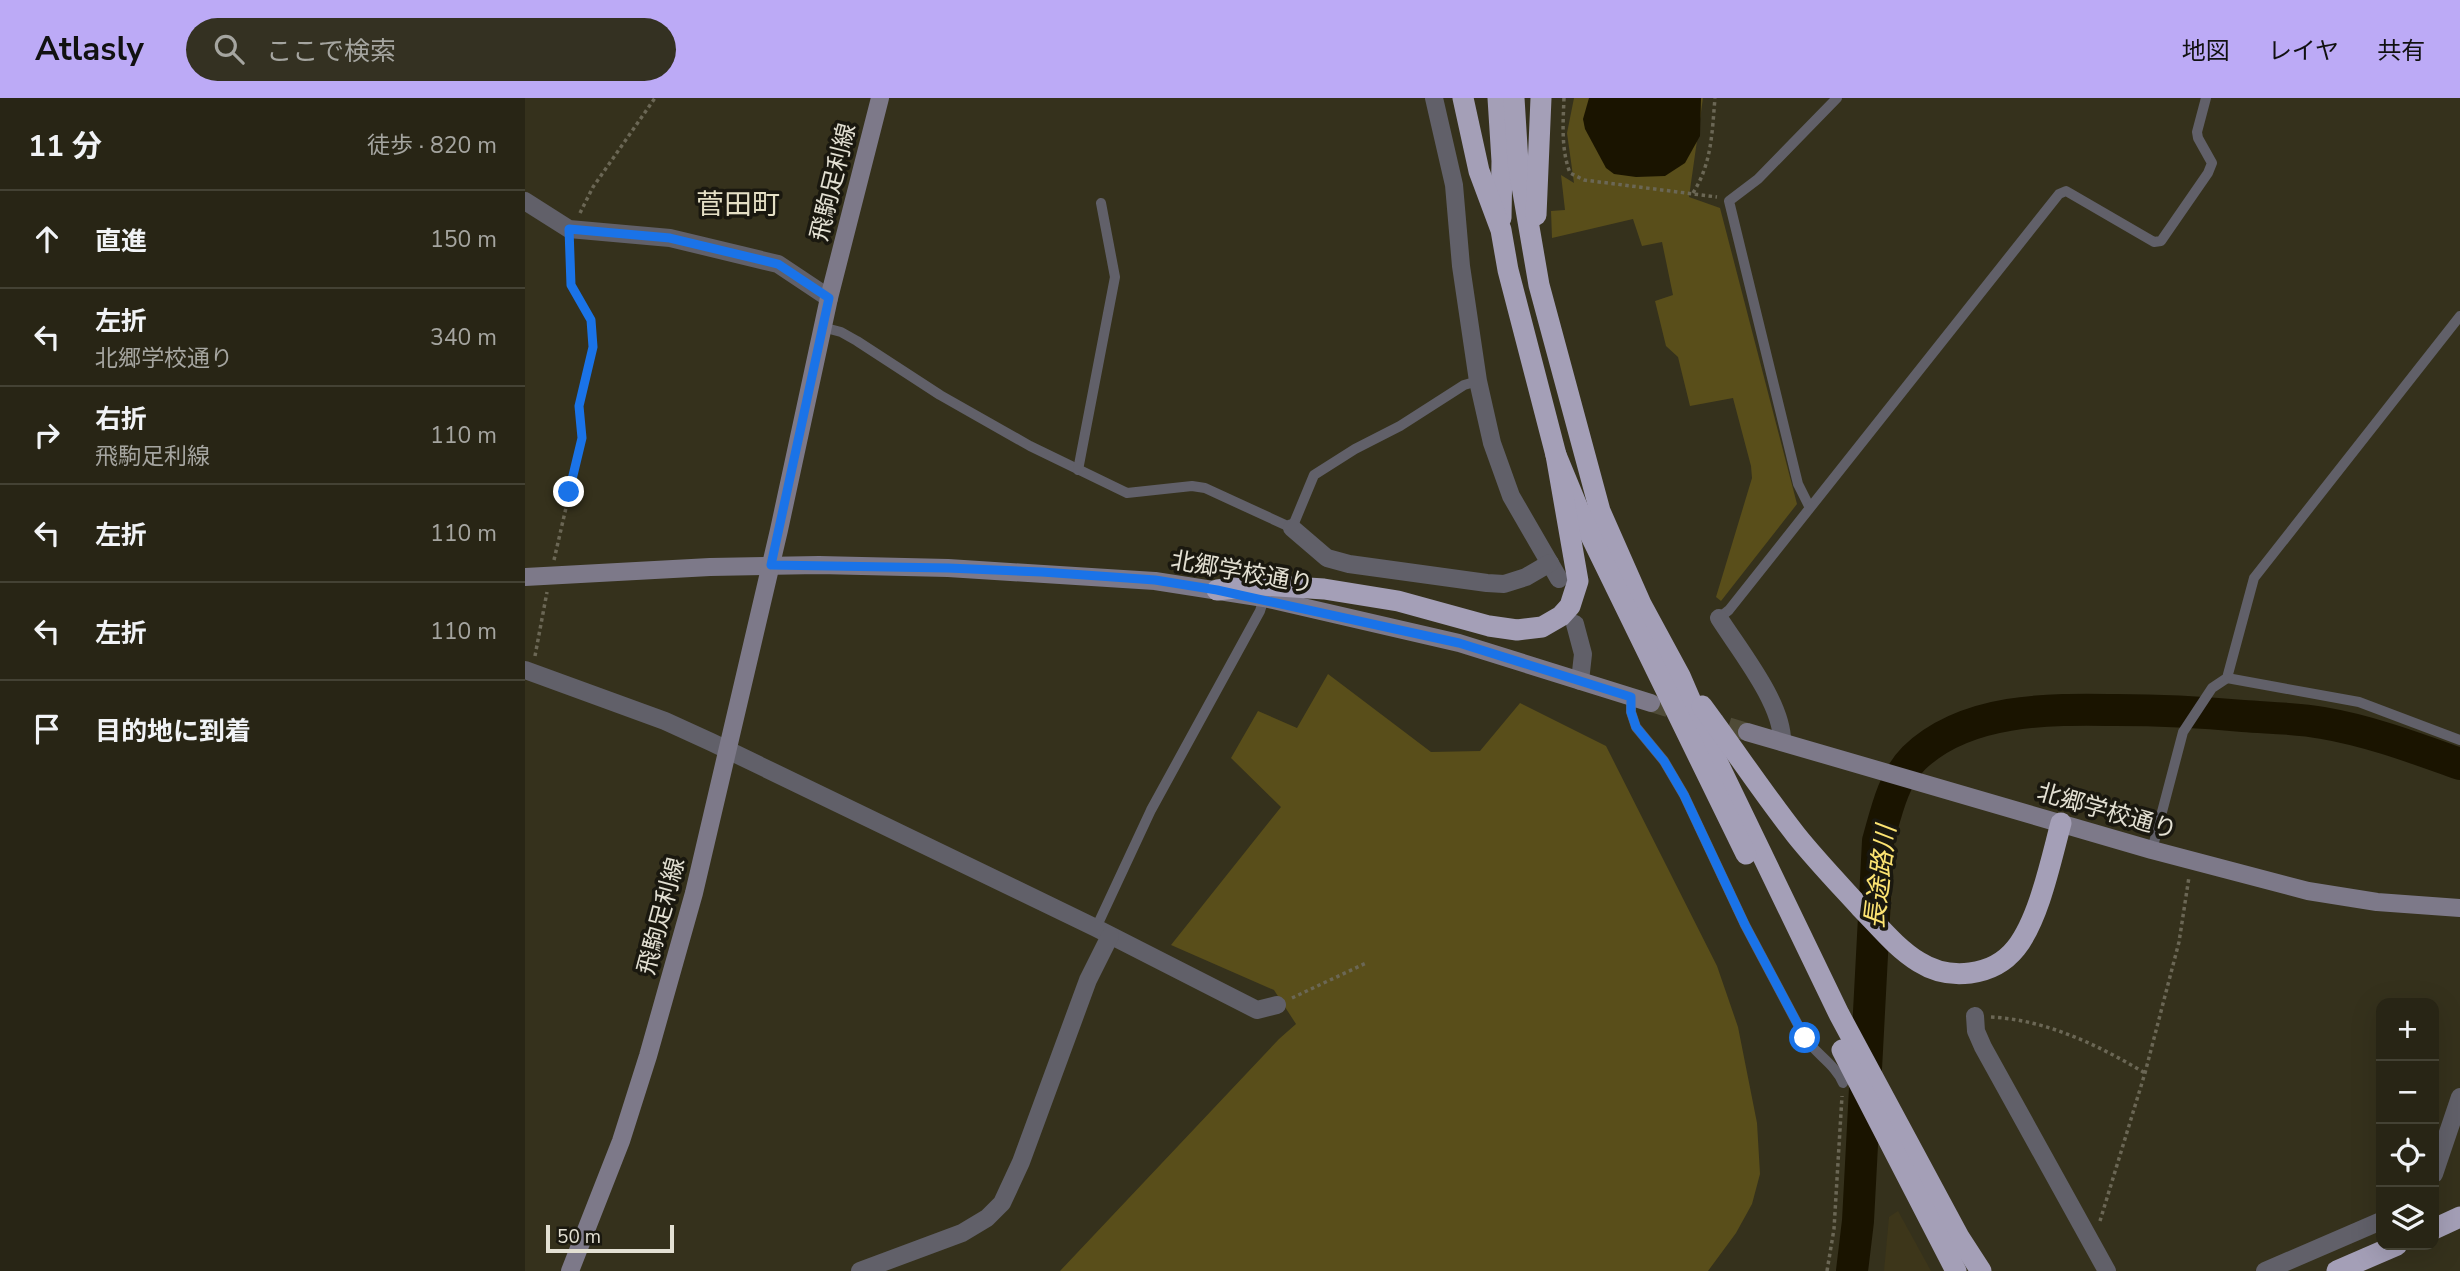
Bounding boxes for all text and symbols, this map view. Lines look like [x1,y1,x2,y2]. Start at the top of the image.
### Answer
search box [186,18,676,81]
text: Atlasly [35,27,144,72]
icon: search [210,30,248,68]
text: ここで検索 [266,34,396,69]
text: 地図 [2182,35,2230,67]
text: レイヤ [2268,35,2339,67]
text: 共有 [2377,35,2425,67]
street label: 飛駒足利線 [803,120,863,244]
text: 11 分 [28,126,102,167]
text: 徒歩 · 820 m [367,130,497,161]
district label: 菅田町 [696,186,780,224]
icon: ahead [28,220,66,258]
text: 直進 [95,224,147,259]
text: 150 m [430,224,497,255]
text: 左折 [95,304,147,339]
icon: left [28,318,66,356]
text: 340 m [430,322,497,353]
text: 北郷学校通り [95,343,233,374]
text: 右折 [95,402,147,437]
icon: right [28,416,66,454]
text: 110 m [430,420,497,451]
text: 飛駒足利線 [95,441,210,472]
route end [553,476,584,507]
icon: left [28,514,66,552]
text: 左折 [95,518,147,553]
text: 110 m [430,518,497,549]
street label: 北郷学校通り [1168,544,1316,600]
icon: left [28,612,66,650]
text: 左折 [95,616,147,651]
text: 110 m [430,616,497,647]
icon: arrive [28,710,66,748]
text: 目的地に到着 [95,714,251,749]
street label: 北郷学校通り [2033,776,2181,846]
water label: 長途路川 [1857,820,1905,931]
street label: 飛駒足利線 [630,854,692,978]
map controls [2376,998,2439,1250]
button: + [2376,998,2439,1061]
route start [1789,1022,1820,1053]
button: − [2376,1061,2439,1124]
button: locate [2376,1124,2439,1187]
button: layers [2376,1187,2439,1250]
scale bar [546,1222,674,1254]
text: 50 m [557,1224,601,1250]

